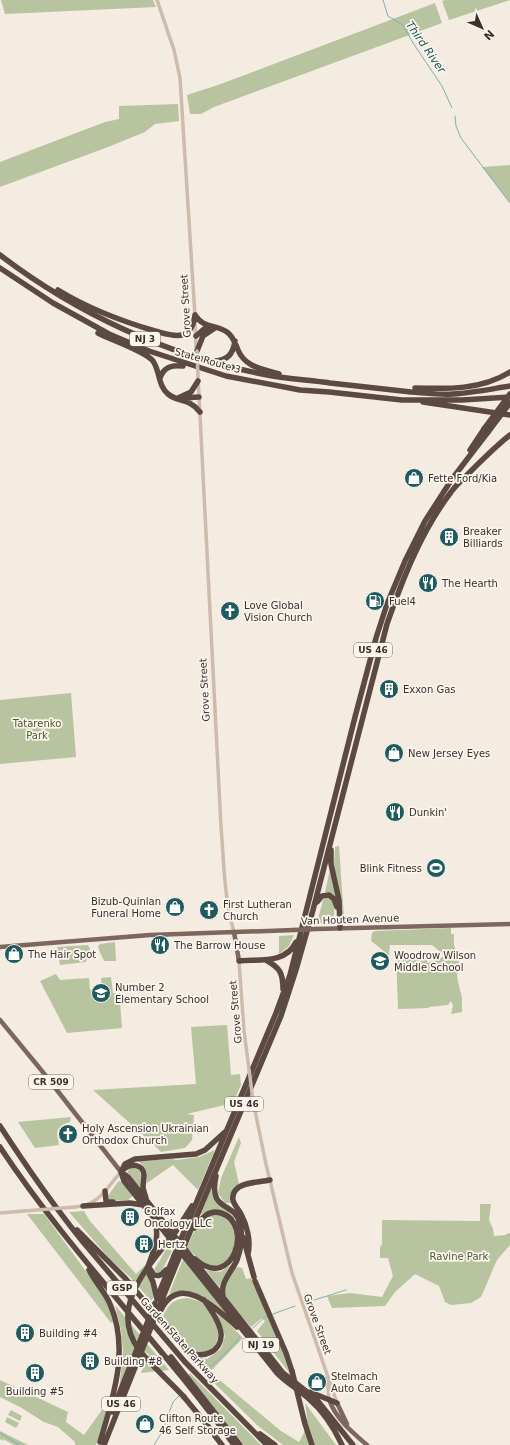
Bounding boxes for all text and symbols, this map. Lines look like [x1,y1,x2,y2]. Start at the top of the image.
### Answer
north arrow [462,8,502,48]
water label: Third River [403,19,449,77]
text: N [481,27,497,43]
street label: Grove Street [178,274,193,338]
road number: NJ 3 [130,332,160,346]
street label: State Route 3 [174,346,242,375]
shop icon: Fette Ford/Kia [403,467,425,489]
place label: Fette Ford/Kia [428,473,497,484]
building icon: Breaker Billiards [438,526,460,548]
place label: Breaker Billiards [463,526,503,549]
restaurant icon: The Hearth [417,572,439,594]
place label: The Hearth [441,578,498,589]
fuel station icon: Fuel4 [364,590,386,612]
place label: Fuel4 [389,596,416,607]
church icon: Love Global Vision Church [219,600,241,622]
place label: Love Global Vision Church [244,600,312,623]
road number: US 46 [354,643,392,657]
street label: Grove Street [197,658,212,722]
building icon: Exxon Gas [378,678,400,700]
place label: Exxon Gas [403,684,456,695]
park label: Tatarenko Park [12,718,61,741]
shop icon: New Jersey Eyes [383,742,405,764]
place label: New Jersey Eyes [408,748,490,759]
restaurant icon: Dunkin' [384,801,406,823]
place label: Dunkin' [409,807,447,818]
sports icon: Blink Fitness [425,857,447,879]
place label: Blink Fitness [360,863,422,874]
place label: Bizub-Quinlan Funeral Home [91,896,161,919]
shop icon: Bizub-Quinlan Funeral Home [164,896,186,918]
church icon: First Lutheran Church [198,899,220,921]
place label: First Lutheran Church [223,899,292,922]
street label: Van Houten Avenue [301,912,399,927]
restaurant icon: The Barrow House [149,934,171,956]
place label: The Barrow House [173,940,265,951]
shop icon: The Hair Spot [3,943,25,965]
place label: The Hair Spot [27,949,96,960]
school or university icon: Woodrow Wilson Middle School [369,950,391,972]
place label: Woodrow Wilson Middle School [394,950,476,973]
street label: Grove Street [227,980,244,1044]
school or university icon: Number 2 Elementary School [90,982,112,1004]
place label: Number 2 Elementary School [115,982,209,1005]
road number: CR 509 [29,1075,73,1089]
road number: US 46 [225,1097,263,1111]
church icon: Holy Ascension Ukrainian Orthodox Church [57,1123,79,1145]
place label: Holy Ascension Ukrainian Orthodox Church [82,1123,209,1146]
building icon: Colfax Oncology LLC [119,1206,141,1228]
place label: Colfax Oncology LLC [144,1206,212,1229]
building icon: Hertz [133,1233,155,1255]
place label: Hertz [158,1239,185,1250]
park label: Ravine Park [430,1251,489,1262]
road number: GSP [107,1281,137,1295]
street label: Grove Street [302,1292,334,1356]
street label: Garden State Parkway [138,1295,221,1385]
building icon: Building #4 [14,1322,36,1344]
place label: Building #4 [39,1328,98,1339]
road number: NJ 19 [243,1338,279,1352]
building icon: Building #8 [79,1350,101,1372]
place label: Building #8 [104,1356,163,1367]
building icon: Building #5 [24,1362,46,1384]
shop icon: Stelmach Auto Care [306,1371,328,1393]
place label: Stelmach Auto Care [331,1371,381,1394]
place label: Building #5 [6,1386,64,1397]
road number: US 46 [102,1397,140,1411]
shop icon: Clifton Route 46 Self Storage [134,1413,156,1435]
place label: Clifton Route 46 Self Storage [159,1413,236,1436]

